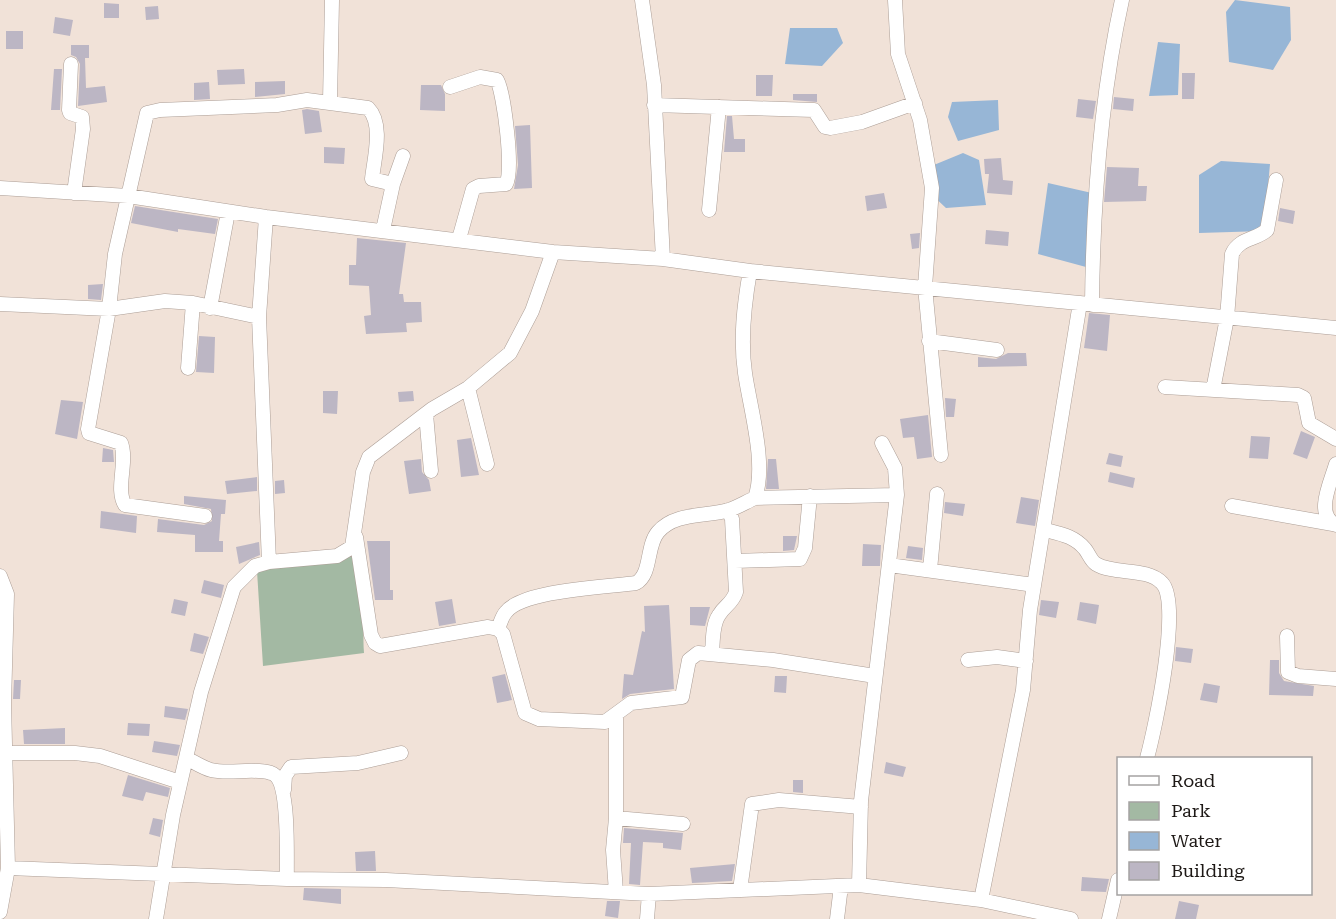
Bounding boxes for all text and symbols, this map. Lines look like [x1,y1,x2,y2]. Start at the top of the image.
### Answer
legend [1117,757,1312,895]
text: Road [1171,770,1216,791]
text: Park [1171,800,1211,821]
text: Water [1171,830,1222,851]
text: Building [1171,860,1245,881]

